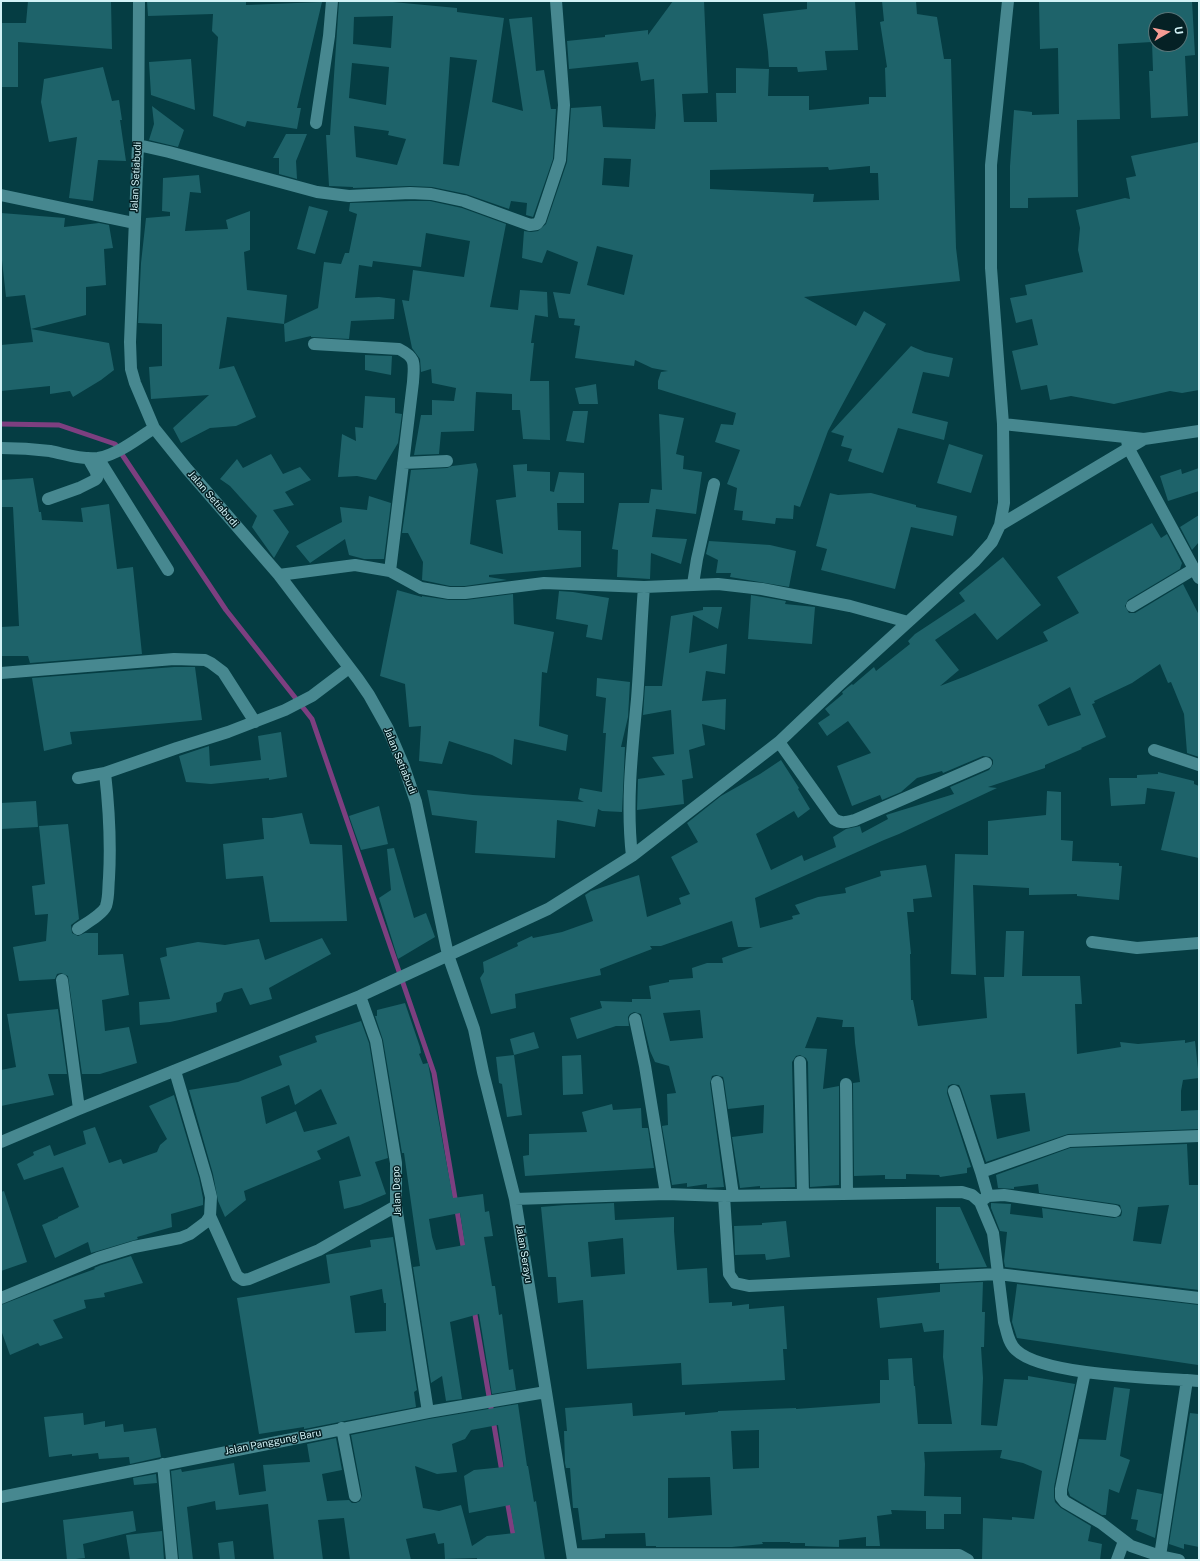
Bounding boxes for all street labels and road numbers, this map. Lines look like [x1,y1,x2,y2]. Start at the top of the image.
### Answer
street label: Jalan Setiabudi [128,142,144,212]
street label: Jalan Setiabudi [185,468,241,530]
street label: Jalan Setiabudi [381,726,419,796]
street label: Jalan Depo [390,1166,404,1216]
street label: Jalan Serayu [513,1224,535,1284]
street label: Jalan Panggung Baru [224,1427,322,1457]

